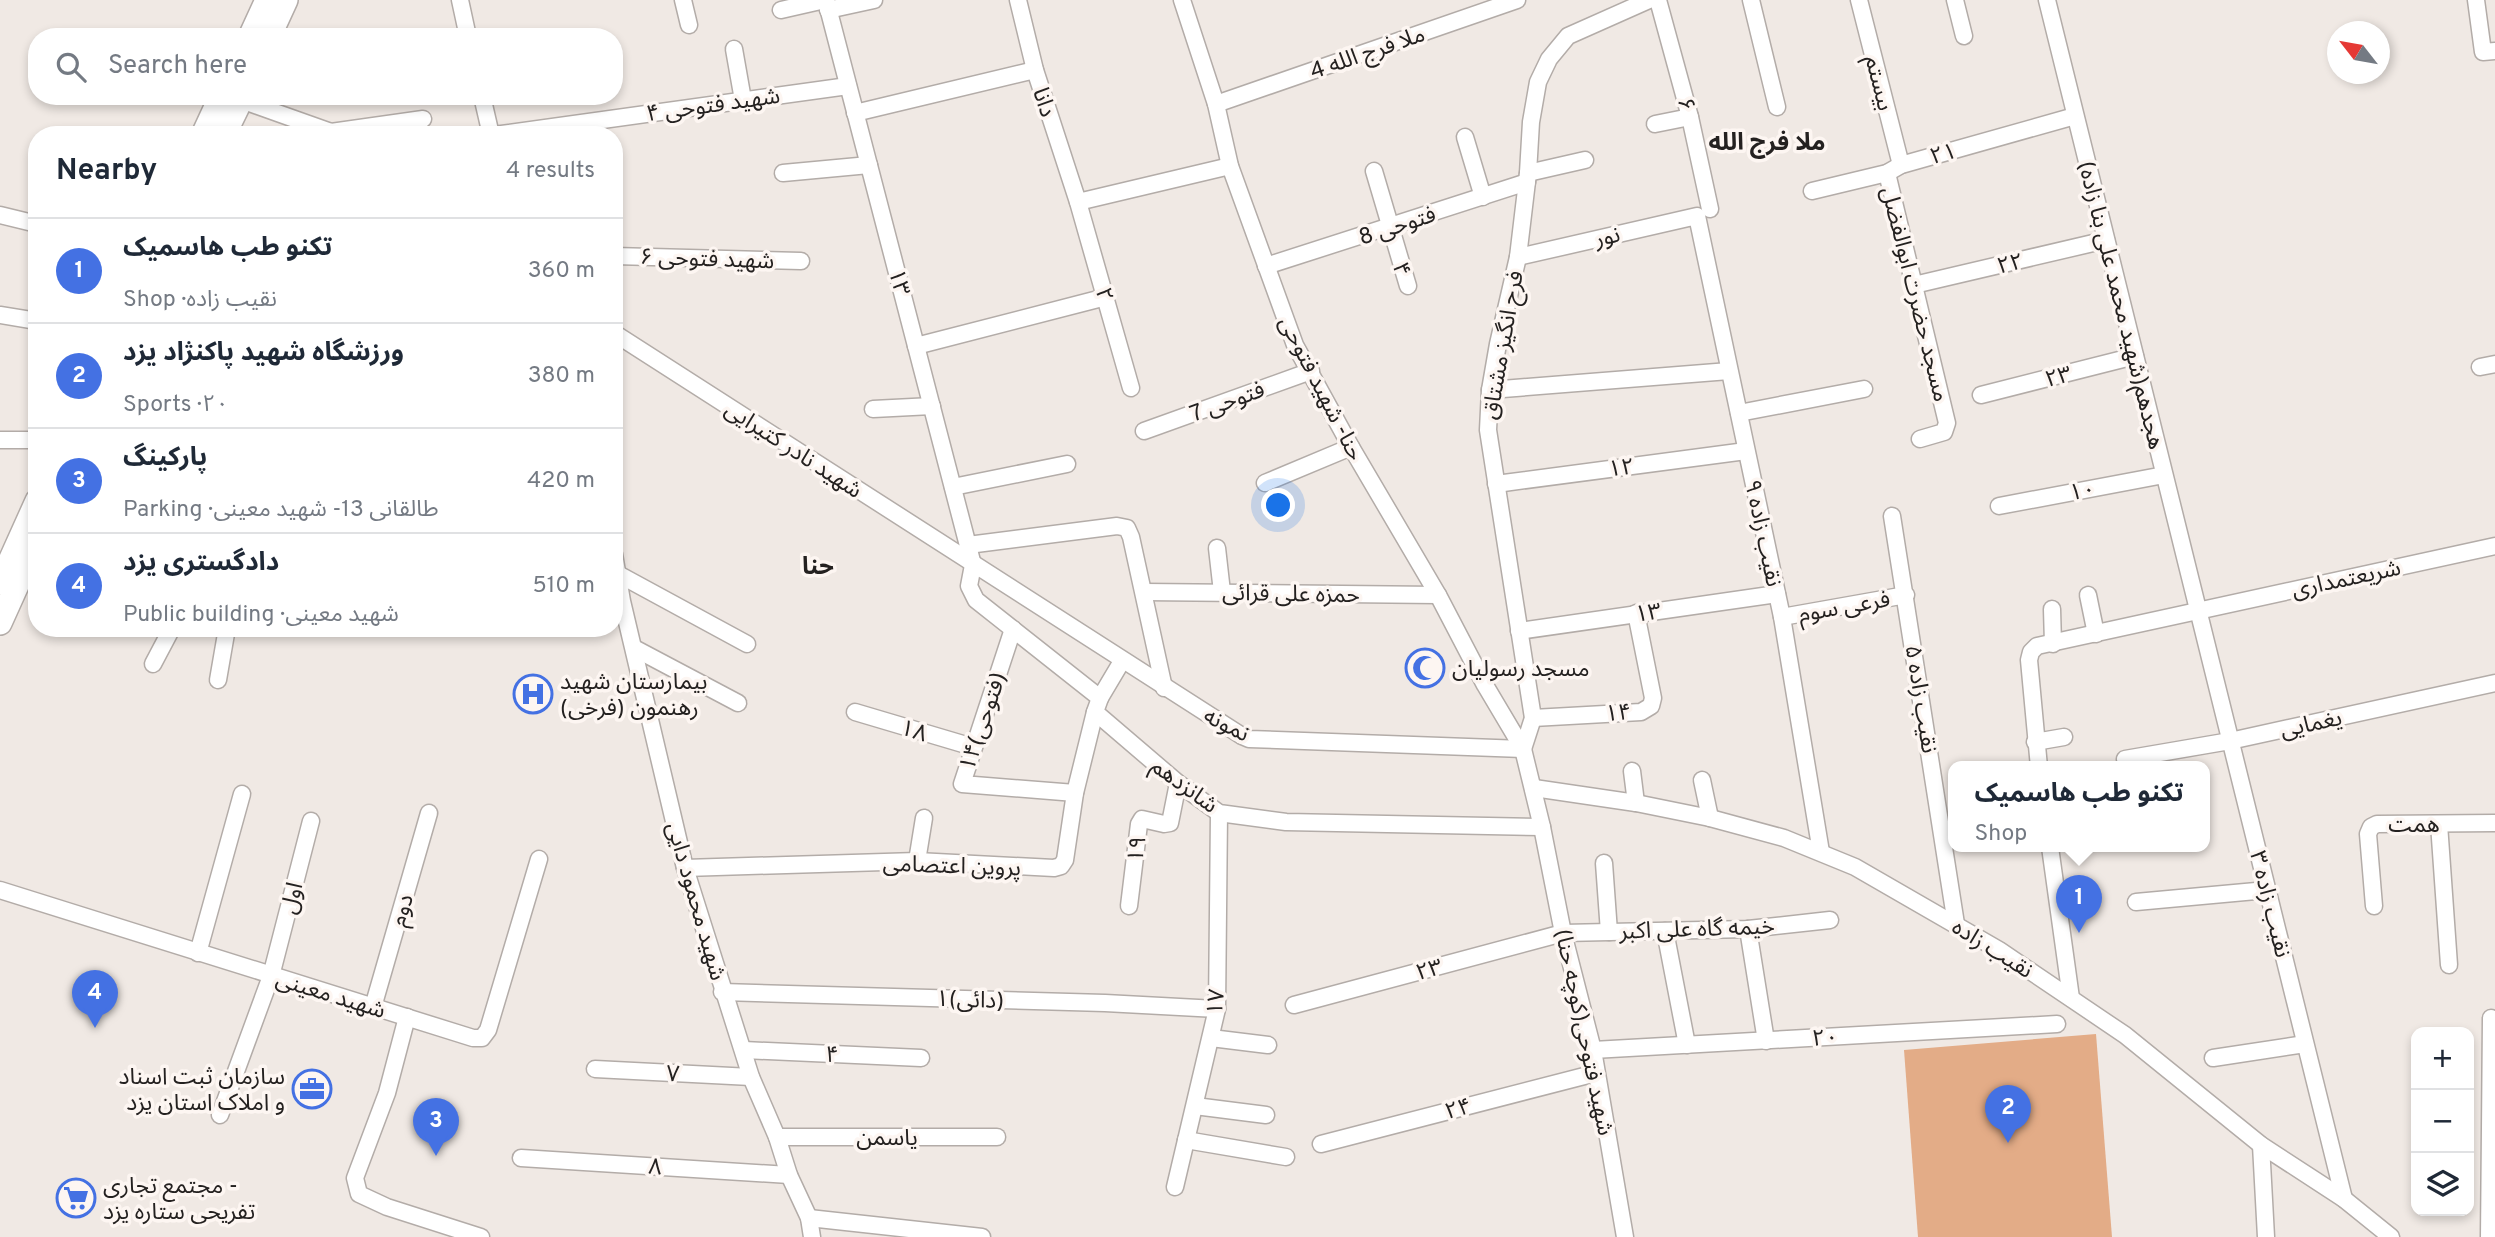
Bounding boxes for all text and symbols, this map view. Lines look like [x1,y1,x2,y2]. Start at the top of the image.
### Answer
street label: 4 ملا فرج الله [1306,21,1429,88]
north arrow [2327,21,2390,84]
search box [28,28,623,105]
icon: search [52,48,90,86]
text: Search here [108,50,247,83]
street label: بیستم [1857,53,1898,114]
street label: شهید فتوحی ۴ [645,83,782,130]
street label: دانا [1024,84,1061,121]
street label: ۶ [1669,95,1700,115]
district label: ملا فرج الله [1709,129,1826,159]
street label: ۲۱ [1927,138,1960,173]
text: Nearby [56,153,157,190]
text: 4 results [506,157,595,186]
street label: هجدهم(شهید محمد علی بنا زاده) [2070,158,2169,453]
street label: مسجد حضرت ابوالفضل [1873,184,1954,405]
street label: فتوحی 8 [1355,201,1440,253]
street label: نور [1591,221,1623,256]
text: تکنو طب هاسمیک [123,232,332,265]
street label: شهید فتوحی ۶ [639,244,775,277]
street label: ۲۲ [1994,248,2027,283]
text: 1 [74,257,84,286]
text: 360 m [528,257,595,286]
street label: ۴ [1384,259,1415,280]
street label: ۱۳ [880,266,915,299]
street label: فرح انگیز مشتاق [1477,269,1532,422]
street label: ۲ [1087,284,1118,305]
text: Shop · نقیب زاده [123,286,277,315]
street label: حنا- شهید فتوحی [1271,312,1369,466]
text: ورزشگاه شهید پاکنژاد یزد [123,337,404,370]
street label: ۲۳ [2042,361,2075,396]
text: 2 [72,362,86,391]
text: 380 m [528,362,595,391]
street label: فتوحی 7 [1186,376,1269,430]
text: Sports · ۲۰ [123,391,229,420]
street label: شهید نادر کتیرایی [718,396,867,506]
text: پارکینگ [123,442,207,475]
street label: ۱۲ [1606,453,1636,485]
text: 3 [72,467,86,496]
text: 420 m [527,467,595,496]
street label: ۱۰ [2067,476,2098,509]
street label: نقیب زاده ۹ [1736,477,1787,590]
your location [1261,488,1295,522]
text: Parking · طالقانی 13- شهید معینی [123,496,439,525]
text: دادگستری یزد [123,547,279,580]
district label: حنا [802,553,834,583]
street label: شریعتمداری [2289,555,2404,606]
text: 4 [72,572,86,601]
text: 510 m [532,572,595,601]
street label: حمزه علی قرائی [1222,580,1360,611]
street label: فرعی سوم [1796,586,1893,632]
street label: ۱۳ [1633,598,1663,631]
text: Public building · شهید معینی [123,601,399,630]
street label: نقیب زاده ۵ [1897,643,1942,755]
mosque icon: مسجد رسولیان [1404,647,1446,689]
place label: مسجد رسولیان [1452,656,1590,685]
place label: بیمارستان شهید رهنمون (فرخی) [560,669,707,724]
street label: ۱۴(فتوحی) [954,669,1015,775]
hospital icon: بیمارستان شهید رهنمون (فرخی) [512,673,554,715]
street label: ۱۴ [1604,699,1632,730]
street label: نمونه [1198,702,1254,750]
street label: یغمایی [2278,705,2345,746]
street label: ۱۸ [896,715,930,750]
street label: شانزدهم [1144,753,1223,821]
popup [1948,761,2210,852]
text: تکنو طب هاسمیک [1974,778,2184,811]
street label: همت [2388,812,2440,841]
street label: شهید محمود دایی [658,819,731,984]
text: Shop [1974,820,2027,849]
street label: ۱۹ [1122,834,1154,864]
street label: نقیب زاده ۳ [2241,848,2296,961]
street label: پروین اعتصامی [882,851,1022,884]
pin: 1 [2056,875,2102,933]
street label: اول [276,880,311,918]
street label: دوم [385,891,423,931]
street label: خیمه گاه علی اکبر [1618,913,1775,948]
street label: نقیب زاده [1946,914,2038,986]
street label: (کوچه حنا)شهید فتوحی [1546,927,1619,1138]
street label: ۲۳ [1413,954,1446,989]
street label: شهید معینی [272,966,389,1027]
pin: 4 [72,970,118,1028]
street label: ۱(دائی) [935,986,1005,1017]
street label: ۱۷ [1202,988,1233,1017]
street label: ۲۰ [1811,1024,1839,1055]
map controls [2411,1027,2474,1216]
button: + [2411,1027,2474,1090]
street label: ۴ [825,1042,839,1071]
street label: ۷ [666,1061,680,1090]
place label: سازمان ثبت اسناد و املاک استان یزد [118,1064,285,1119]
office icon: سازمان ثبت اسناد و املاک استان یزد [291,1068,333,1110]
pin: 2 [1985,1085,2031,1143]
button: − [2411,1090,2474,1153]
street label: ۲۴ [1442,1093,1475,1128]
pin: 3 [413,1098,459,1156]
street label: یاسمن [856,1125,918,1154]
button: layers [2411,1153,2474,1216]
street label: ۸ [647,1154,662,1183]
place label: مجتمع تجاری - تفریحی ستاره یزد [103,1173,256,1228]
supermarket icon: مجتمع تجاری - تفریحی ستاره یزد [55,1177,97,1219]

